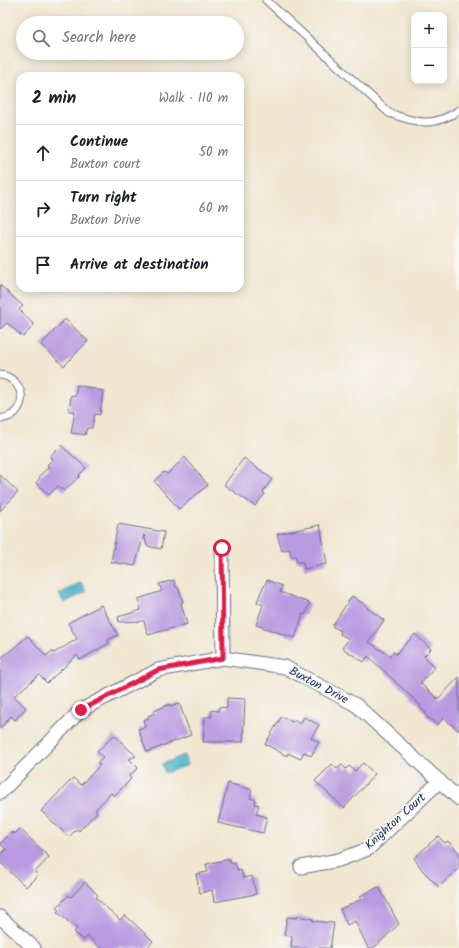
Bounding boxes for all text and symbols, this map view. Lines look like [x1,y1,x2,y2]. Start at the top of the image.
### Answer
map controls [411,12,447,84]
button: + [411,12,447,48]
search box [16,16,244,60]
text: Search here [62,26,136,50]
icon: search [30,27,52,49]
button: − [411,48,447,84]
text: 2 min [32,85,76,112]
text: Walk · 110 m [159,88,228,109]
text: Continue [70,130,128,154]
icon: ahead [32,142,54,164]
text: 50 m [199,142,228,163]
text: Buxton court [70,154,140,175]
text: Turn right [70,186,137,210]
icon: right [32,198,54,220]
text: 60 m [199,198,228,219]
text: Buxton Drive [70,210,140,231]
text: Arrive at destination [70,253,209,277]
icon: arrive [32,254,54,276]
route start [213,539,231,557]
street label: Buxton Drive [286,662,352,709]
route end [72,701,90,719]
street label: Knighton Court [360,788,430,854]

